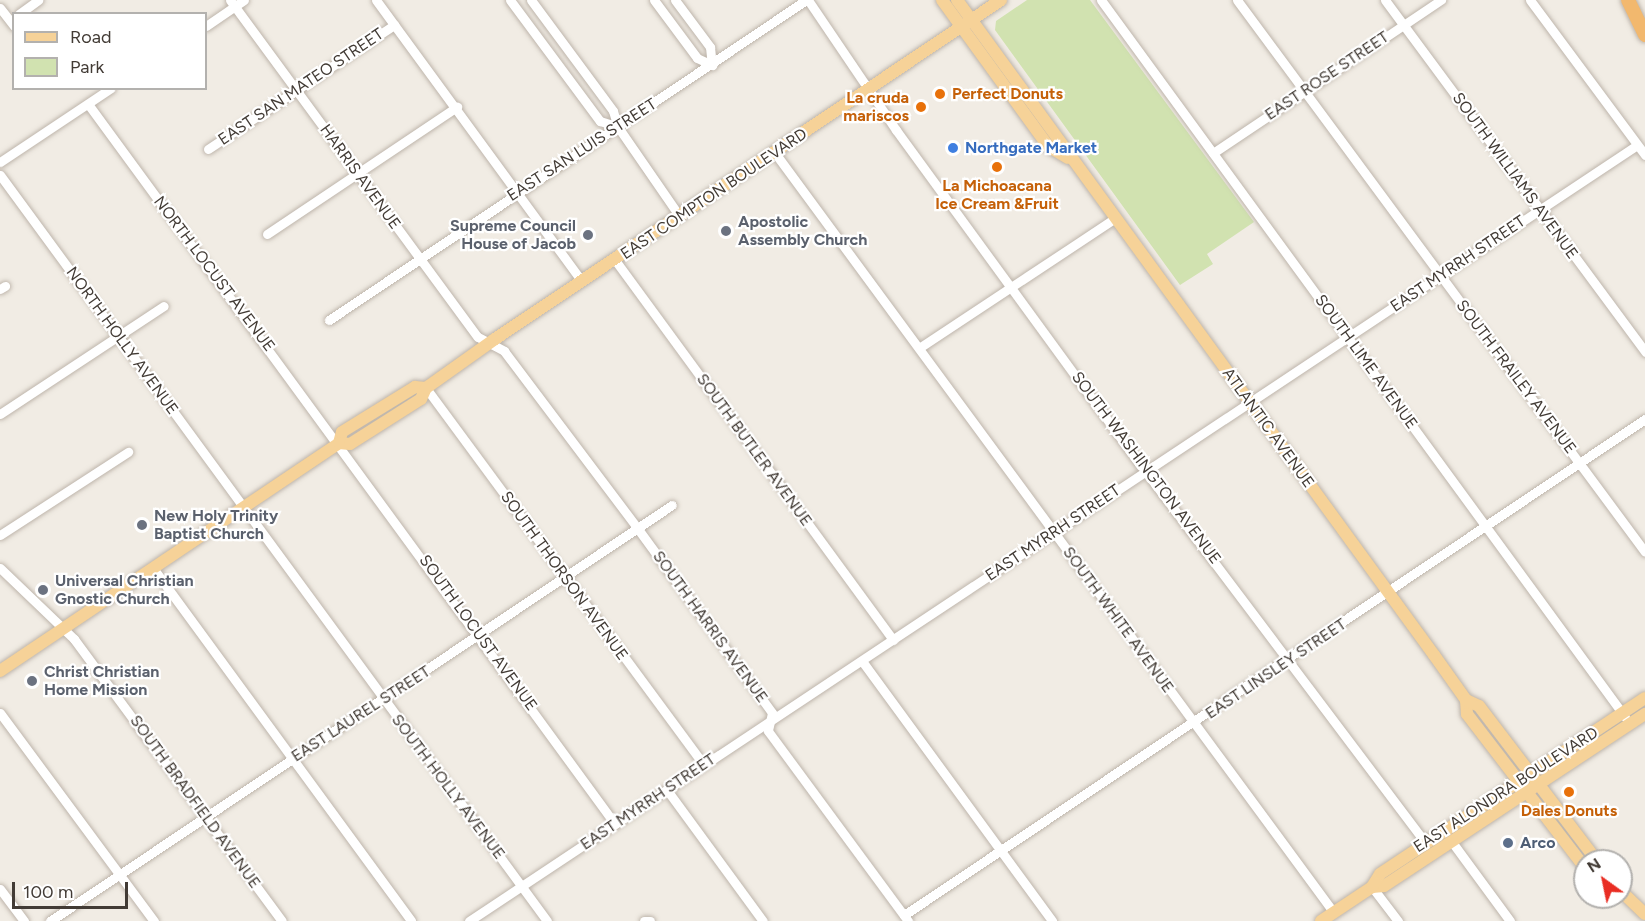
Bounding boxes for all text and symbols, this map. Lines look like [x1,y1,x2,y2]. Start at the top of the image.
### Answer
legend [12,12,207,90]
street label: EAST SAN MATEO STREET [215,24,387,150]
text: Road [70,26,111,48]
street label: EAST ROSE STREET [1262,27,1392,125]
text: Park [70,56,104,78]
place label: Perfect Donuts [952,84,1063,104]
marker: Perfect Donuts [933,87,947,101]
place label: La cruda mariscos [843,88,909,126]
street label: SOUTH WILLIAMS AVENUE [1448,89,1582,263]
street label: EAST SAN LUIS STREET [504,95,660,205]
marker: La cruda mariscos [914,100,928,114]
street label: HARRIS AVENUE [316,121,404,233]
street label: EAST COMPTON BOULEVARD [617,124,811,264]
place label: Northgate Market [965,138,1097,158]
marker: Northgate Market [946,141,960,155]
marker: La Michoacana Ice Cream &Fruit [990,160,1004,174]
place label: La Michoacana Ice Cream &Fruit [935,176,1059,214]
street label: NORTH LOCUST AVENUE [149,193,279,355]
place label: Apostolic Assembly Church [738,212,867,250]
street label: EAST MYRRH STREET [1387,212,1529,316]
place label: Supreme Council House of Jacob [450,216,576,254]
marker: Apostolic Assembly Church [719,224,733,238]
marker: Supreme Council House of Jacob [581,228,595,242]
street label: NORTH HOLLY AVENUE [62,263,182,419]
street label: SOUTH LIME AVENUE [1311,291,1421,433]
street label: SOUTH FRAILEY AVENUE [1452,296,1580,458]
street label: ATLANTIC AVENUE [1218,364,1318,492]
street label: SOUTH WASHINGTON AVENUE [1067,368,1225,568]
street label: SOUTH BUTLER AVENUE [692,370,816,530]
street label: EAST MYRRH STREET [982,481,1124,585]
street label: SOUTH THORSON AVENUE [496,488,632,664]
place label: New Holy Trinity Baptist Church [154,506,278,544]
marker: New Holy Trinity Baptist Church [135,518,149,532]
street label: SOUTH WHITE AVENUE [1058,543,1178,697]
street label: SOUTH HARRIS AVENUE [648,547,772,707]
street label: SOUTH LOCUST AVENUE [415,551,541,715]
place label: Universal Christian Gnostic Church [55,571,194,609]
marker: Universal Christian Gnostic Church [36,583,50,597]
street label: EAST LINSLEY STREET [1202,615,1350,723]
place label: Christ Christian Home Mission [44,662,159,700]
street label: EAST LAUREL STREET [288,662,434,766]
marker: Christ Christian Home Mission [25,674,39,688]
street label: SOUTH HOLLY AVENUE [387,711,509,863]
street label: SOUTH BRADFIELD AVENUE [126,712,264,892]
street label: EAST ALONDRA BOULEVARD [1410,723,1602,857]
street label: EAST MYRRH STREET [577,750,719,854]
marker: Dales Donuts [1562,785,1576,799]
place label: Dales Donuts [1521,801,1617,821]
place label: Arco [1520,833,1556,853]
marker: Arco [1501,836,1515,850]
north arrow [1573,849,1633,909]
text: N [1584,854,1604,876]
scale bar [15,870,130,908]
text: 100 m [23,881,73,903]

